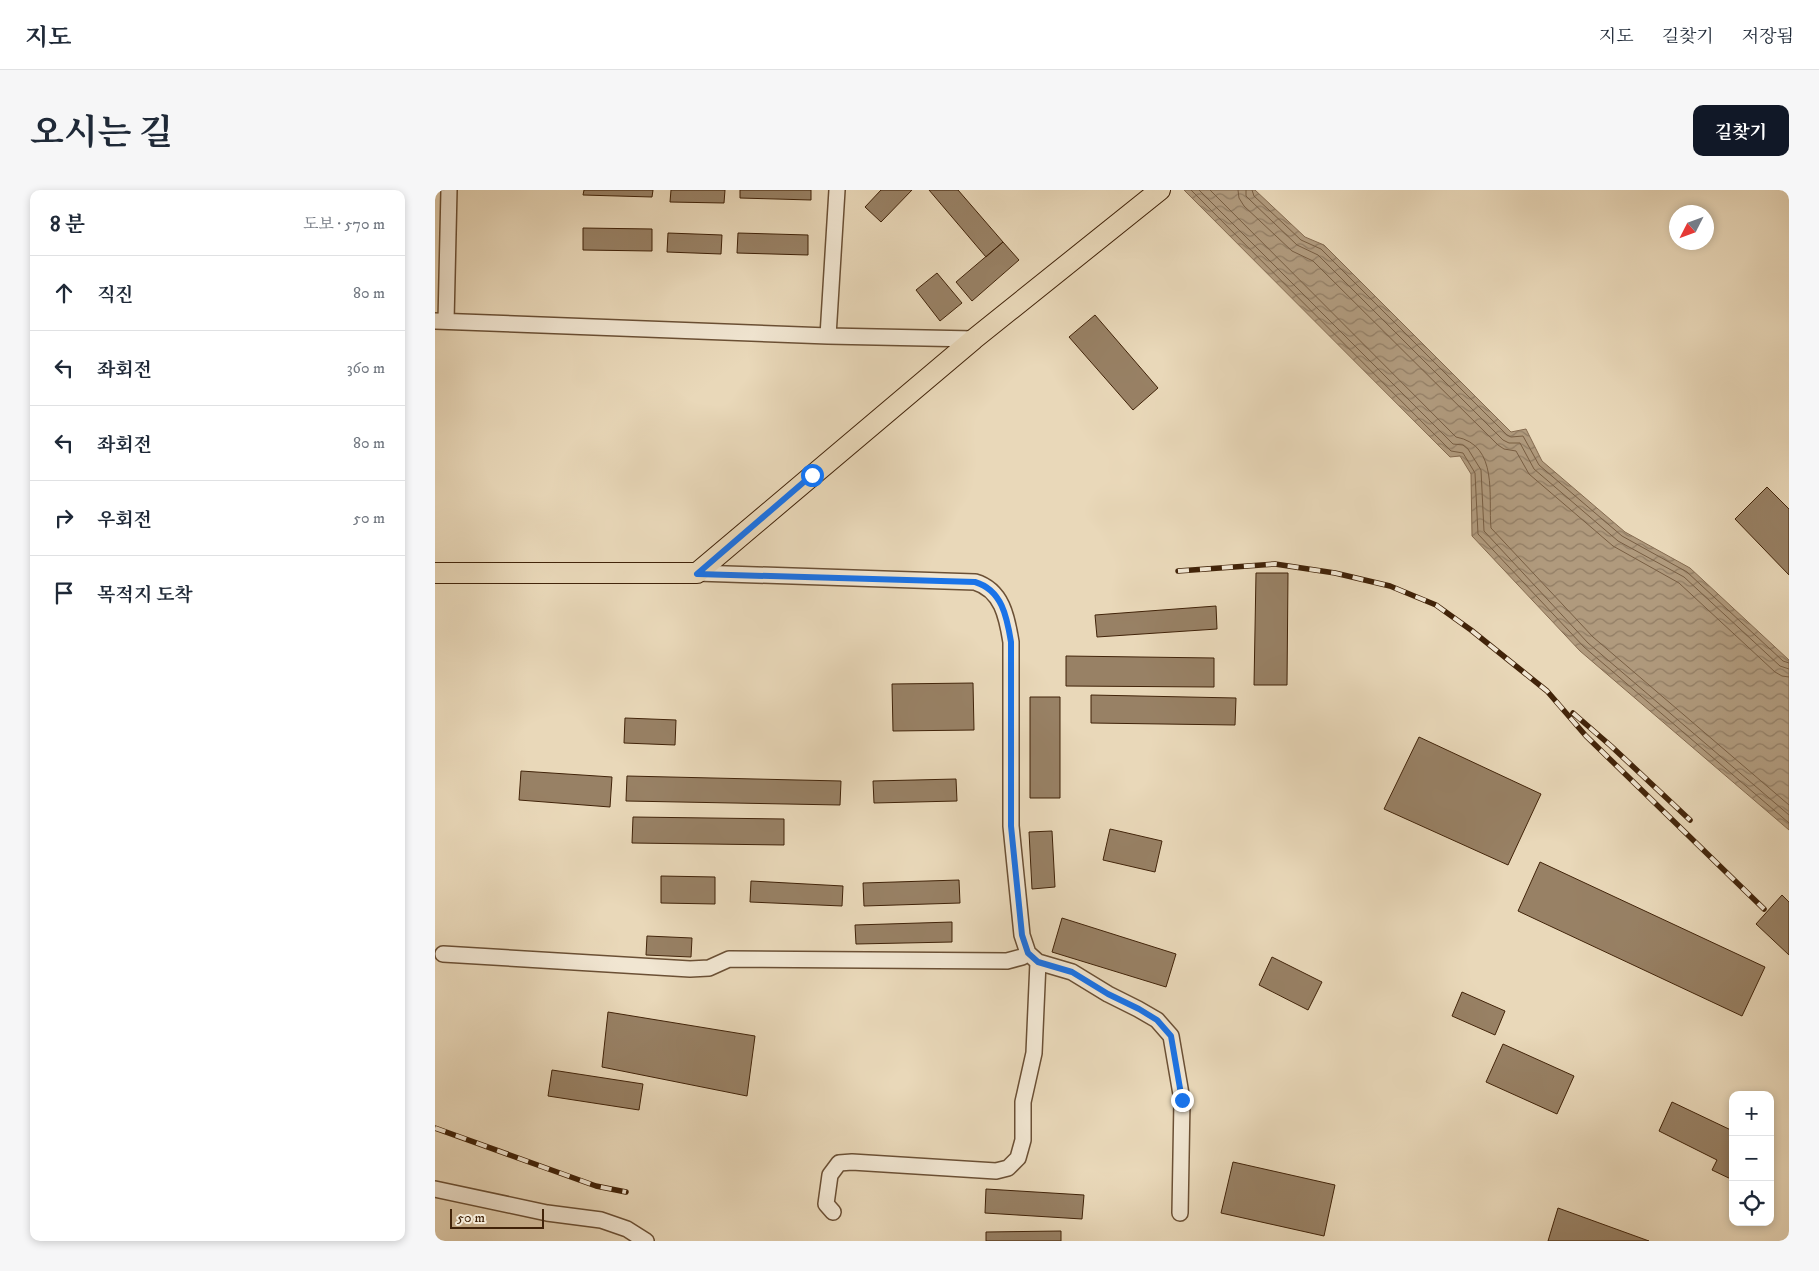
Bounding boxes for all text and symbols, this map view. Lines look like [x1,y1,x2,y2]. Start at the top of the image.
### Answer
text: 지도 [25,23,71,53]
text: 지도 [1599,26,1634,48]
text: 길찾기 [1662,26,1714,48]
text: 저장됨 [1742,26,1794,48]
button: 길찾기 [1693,105,1789,156]
text: 오시는 길 [30,112,173,156]
north arrow [1669,205,1714,250]
text: 8 분 [50,212,85,238]
text: 도보 · 570 m [303,214,385,234]
icon: ahead [50,279,78,307]
text: 80 m [353,283,385,303]
text: 직진 [97,284,134,307]
icon: left [50,354,78,382]
text: 360 m [347,358,385,378]
text: 좌회전 [97,359,152,382]
icon: left [50,429,78,457]
text: 80 m [353,433,385,453]
text: 좌회전 [97,434,152,457]
route start [801,464,824,487]
icon: right [50,504,78,532]
text: 50 m [353,508,385,528]
text: 우회전 [97,509,152,532]
icon: arrive [50,579,78,607]
text: 목적지 도착 [97,584,193,607]
route end [1171,1089,1194,1112]
map controls [1729,1091,1774,1226]
button: + [1729,1091,1774,1136]
button: − [1729,1136,1774,1181]
button: locate [1729,1181,1774,1226]
scale bar [450,1206,544,1229]
text: 50 m [457,1209,485,1227]

